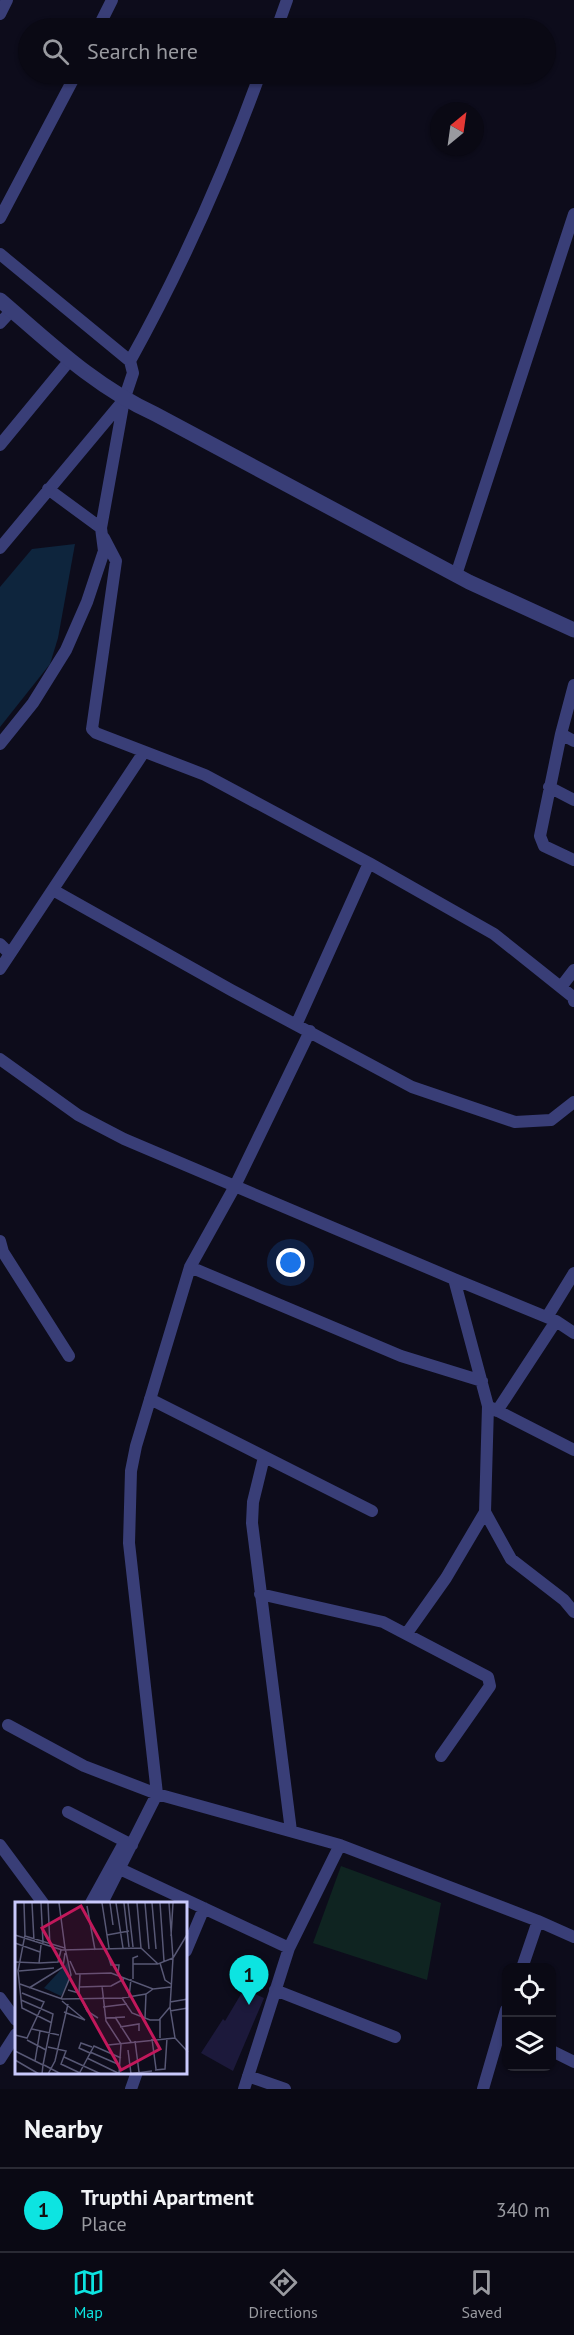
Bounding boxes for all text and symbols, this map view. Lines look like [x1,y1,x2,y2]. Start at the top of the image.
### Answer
search box [18,18,556,84]
icon: search [39,35,72,68]
text: Search here [87,37,198,65]
north arrow [430,102,484,156]
your location [276,1248,305,1277]
inset map [15,1902,188,2074]
pin: 1 [230,1956,268,2005]
map controls [502,1963,556,2071]
button: locate [502,1963,556,2017]
button: layers [502,2017,556,2071]
text: Nearby [24,2112,102,2145]
text: Trupthi Apartment [81,2183,254,2211]
text: 1 [38,2197,49,2223]
text: 340 m [496,2197,550,2223]
text: Place [81,2211,127,2237]
tab: Map [72,2266,105,2322]
tab: Directions [249,2266,318,2322]
tab: Saved [461,2266,502,2322]

